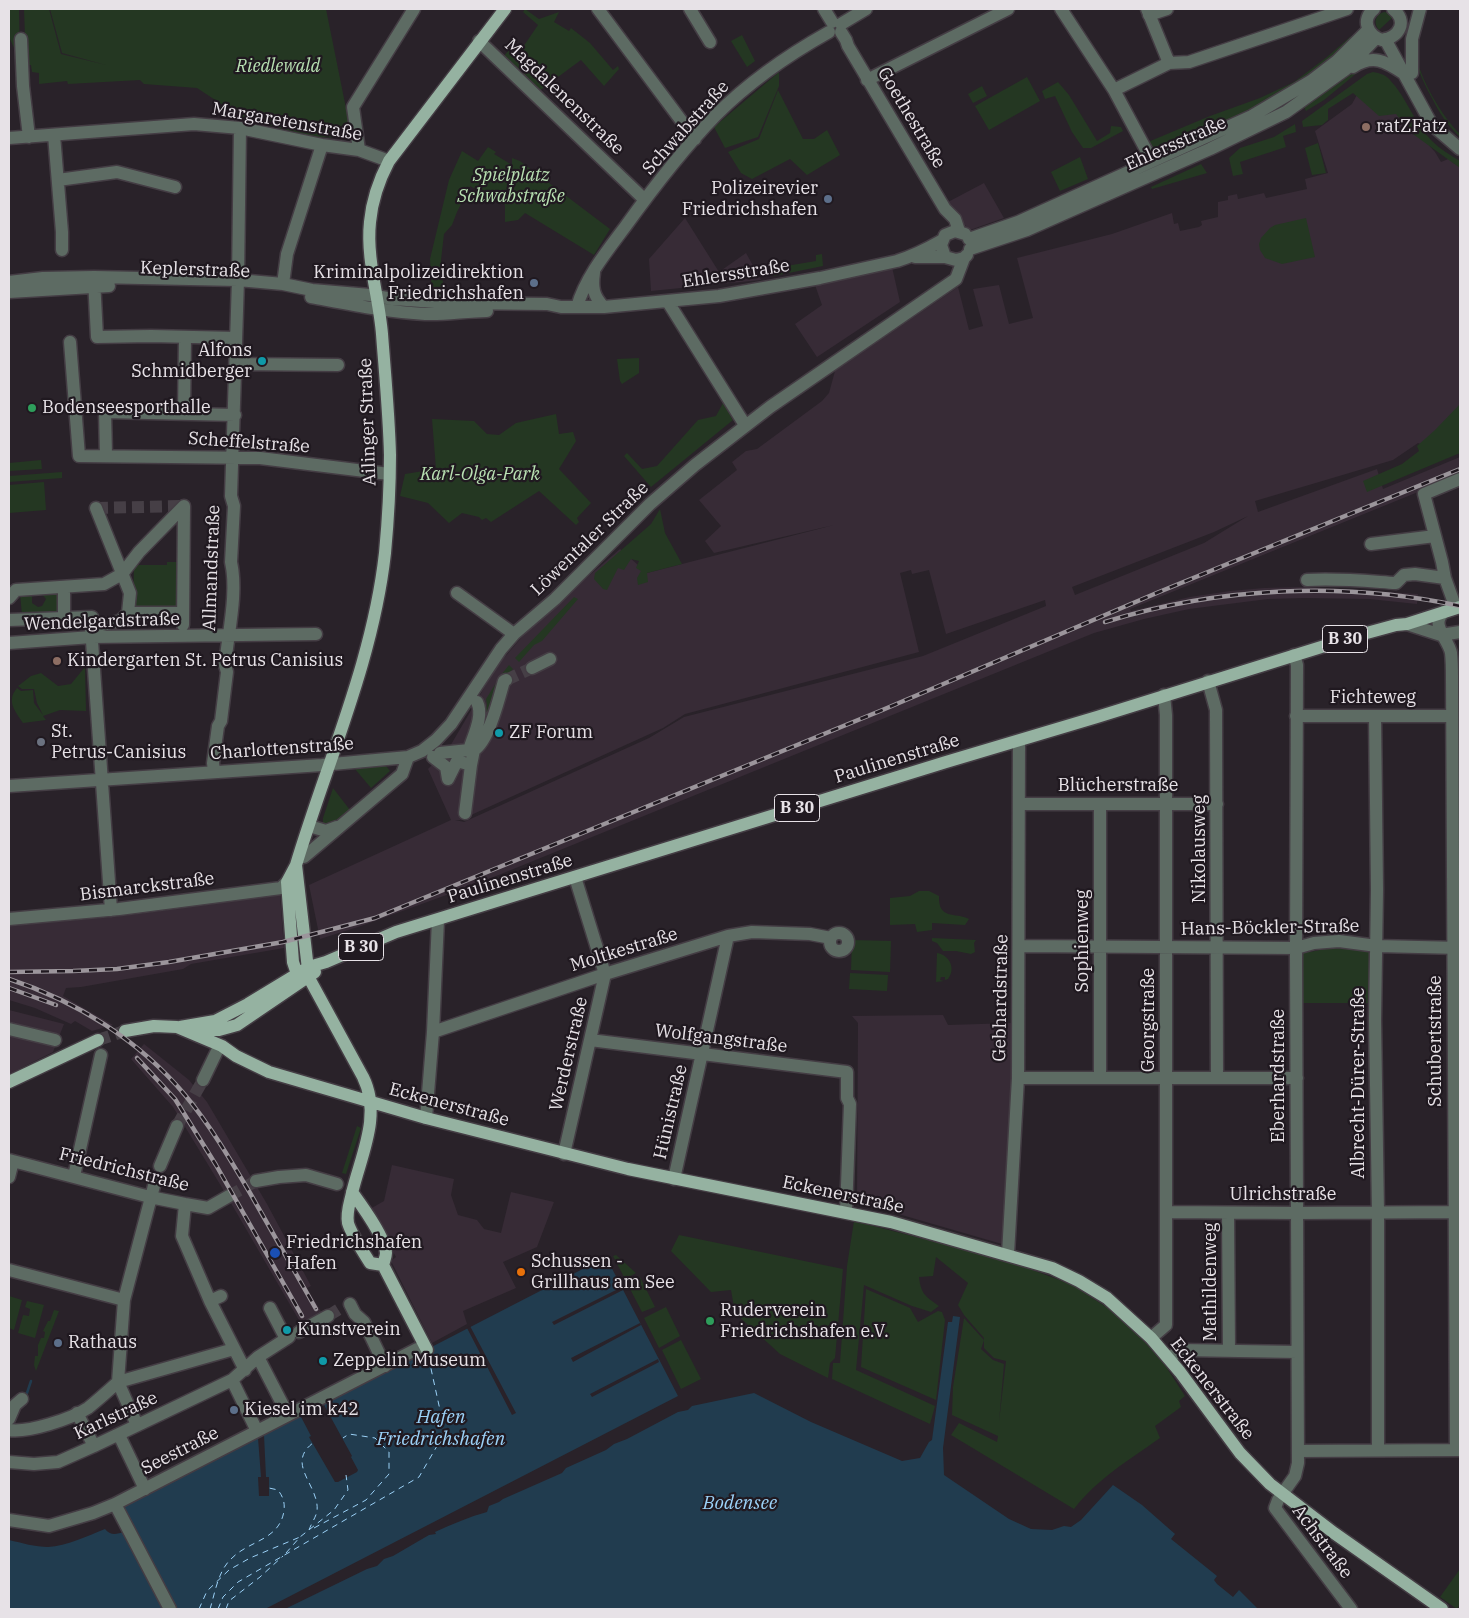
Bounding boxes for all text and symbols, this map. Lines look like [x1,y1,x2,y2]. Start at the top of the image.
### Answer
street label: Magdalenenstraße [500,34,628,160]
park label: Riedlewald [236,56,320,78]
street label: Goethestraße [872,63,950,173]
street label: Schwabstraße [638,76,734,180]
street label: Margaretenstraße [210,98,364,146]
street label: Ehlersstraße [1122,112,1230,176]
place label: ratZFatz [1376,116,1447,138]
marker: ratZFatz [1360,121,1372,133]
park label: Spielplatz Schwabstraße [457,165,565,208]
place label: Polizeirevier Friedrichshafen [682,178,818,220]
marker: Polizeirevier Friedrichshafen [822,193,834,205]
street label: Ehlersstraße [681,255,791,293]
street label: Keplerstraße [140,257,250,283]
place label: Kriminalpolizeidirektion Friedrichshafen [313,262,524,304]
marker: Kriminalpolizeidirektion Friedrichshafen [528,277,540,289]
place label: Alfons Schmidberger [131,340,252,382]
marker: Alfons Schmidberger [256,355,268,367]
street label: Ailinger Straße [355,358,381,486]
place label: Bodenseesporthalle [42,397,211,419]
marker: Bodenseesporthalle [26,402,38,414]
street label: Scheffelstraße [187,428,311,458]
park label: Karl-Olga-Park [420,464,540,486]
street label: Löwentaler Straße [527,477,653,601]
street label: Allmandstraße [199,504,225,632]
street label: Wendelgardstraße [24,608,180,636]
road number: B 30 [1322,626,1368,652]
place label: Kindergarten St. Petrus Canisius [67,650,343,672]
marker: Kindergarten St. Petrus Canisius [51,655,63,667]
street label: Fichteweg [1330,687,1416,709]
place label: St. Petrus-Canisius [51,721,186,764]
place label: ZF Forum [509,722,593,744]
marker: ZF Forum [493,727,505,739]
street label: Paulinenstraße [832,730,962,788]
street label: Charlottenstraße [209,733,355,765]
marker: St. Petrus-Canisius [35,736,47,748]
street label: Blücherstraße [1058,775,1178,797]
road number: B 30 [774,794,820,821]
street label: Nikolausweg [1189,795,1211,903]
street label: Paulinenstraße [445,850,575,908]
street label: Bismarckstraße [79,868,215,906]
street label: Sophienweg [1072,890,1094,992]
street label: Hans-Böckler-Straße [1180,916,1360,940]
street label: Moltkestraße [568,923,680,977]
road number: B 30 [338,934,384,960]
street label: Gebhardstraße [989,934,1013,1062]
street label: Georgstraße [1138,968,1160,1072]
street label: Schubertstraße [1425,975,1447,1107]
street label: Albrecht-Dürer-Straße [1348,987,1370,1179]
street label: Werderstraße [545,995,593,1113]
street label: Eberhardstraße [1268,1009,1290,1143]
street label: Wolfgangstraße [654,1020,788,1058]
street label: Hünistraße [650,1063,692,1161]
street label: Eckenerstraße [386,1079,512,1131]
street label: Friedrichstraße [57,1143,191,1197]
street label: Eckenerstraße [780,1172,906,1218]
street label: Ulrichstraße [1230,1184,1336,1206]
street label: Mathildenweg [1200,1222,1222,1342]
place label: Friedrichshafen Hafen [286,1232,422,1274]
marker: Friedrichshafen Hafen [268,1246,282,1260]
place label: Schussen - Grillhaus am See [531,1251,675,1294]
marker: Schussen - Grillhaus am See [515,1266,527,1278]
place label: Ruderverein Friedrichshafen e.V. [720,1300,889,1342]
marker: Ruderverein Friedrichshafen e.V. [704,1315,716,1327]
place label: Kunstverein [297,1319,401,1341]
marker: Kunstverein [281,1324,293,1336]
place label: Rathaus [68,1332,137,1354]
street label: Eckenerstraße [1165,1334,1259,1444]
marker: Rathaus [52,1337,64,1349]
place label: Zeppelin Museum [333,1350,486,1372]
marker: Zeppelin Museum [317,1355,329,1367]
street label: Karlstraße [71,1387,161,1445]
place label: Kiesel im k42 [244,1399,359,1421]
marker: Kiesel im k42 [228,1404,240,1416]
water label: Hafen Friedrichshafen [377,1407,505,1451]
street label: Seestraße [138,1422,222,1480]
water label: Bodensee [703,1493,777,1515]
street label: Achstraße [1287,1501,1357,1583]

